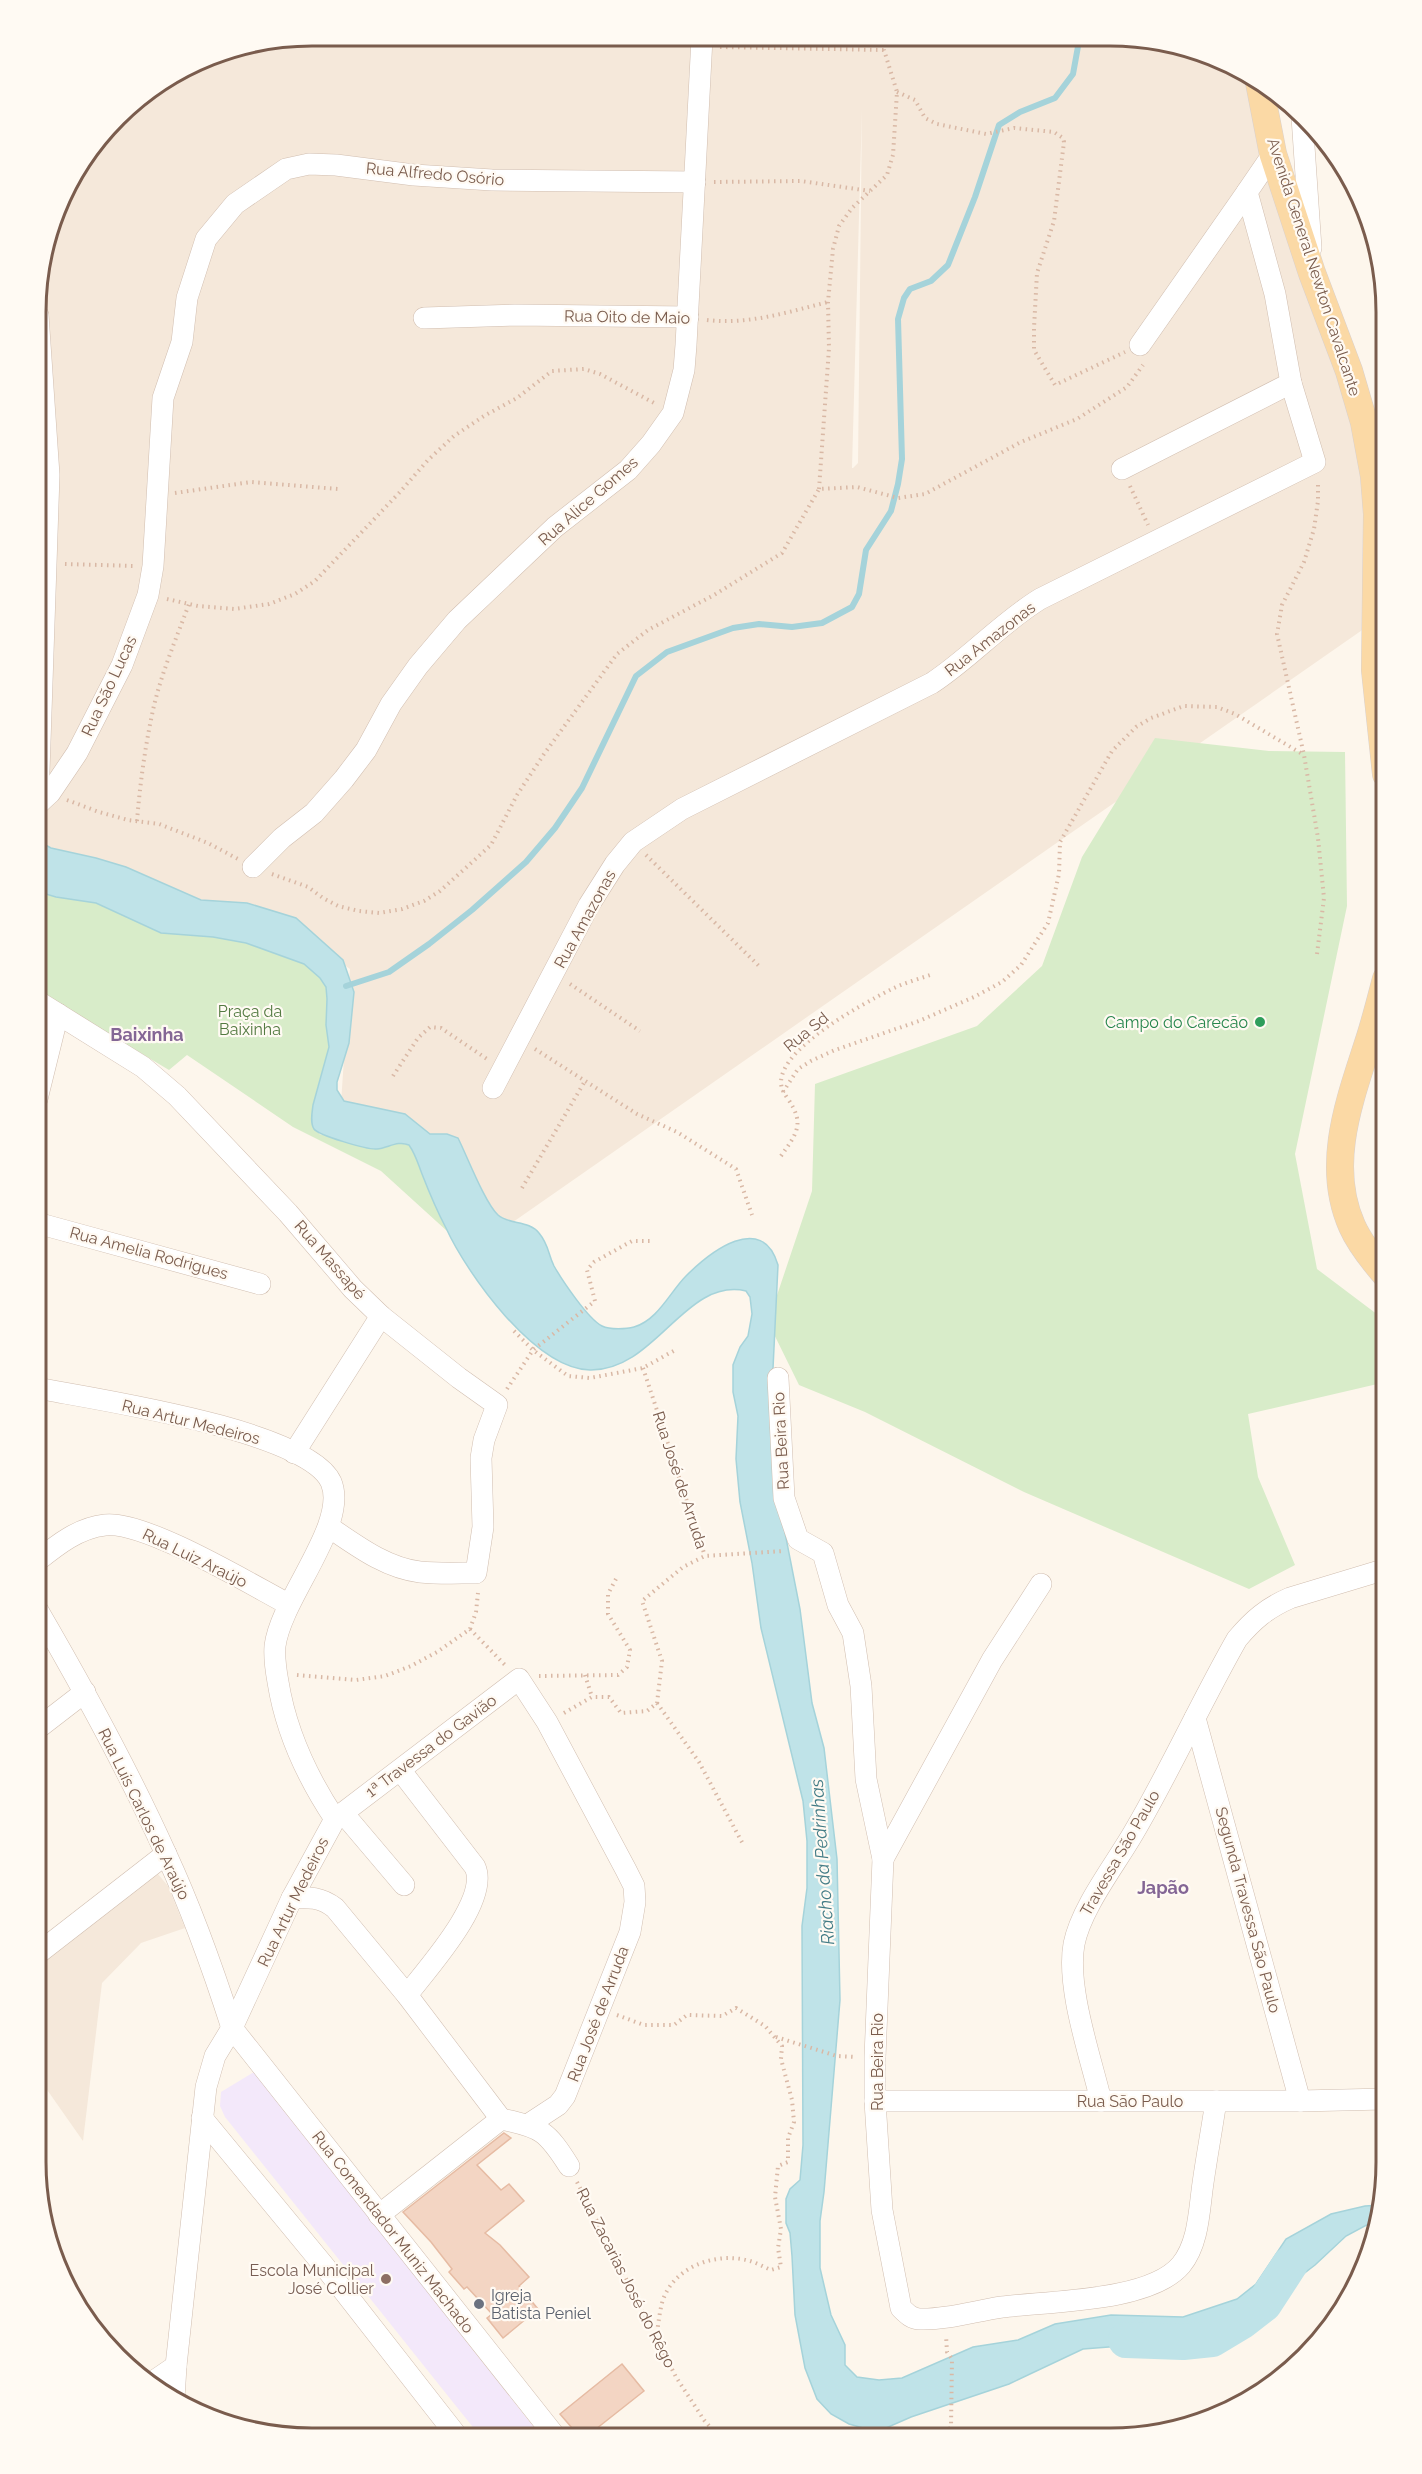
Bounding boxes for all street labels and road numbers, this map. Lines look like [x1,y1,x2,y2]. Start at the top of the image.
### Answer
street label: Avenida General Newton Cavalcante [1263,136,1365,398]
street label: Rua Alfredo Osório [365,158,505,190]
street label: Rua Oito de Maio [564,306,690,328]
street label: Rua Alice Gomes [534,452,642,549]
street label: Rua Amazonas [941,598,1039,680]
street label: Rua São Lucas [77,632,141,739]
street label: Rua Amazonas [550,866,620,971]
street label: Rua Sd [780,1008,832,1056]
street label: Rua Massapé [290,1217,370,1303]
street label: Rua Amelia Rodrigues [68,1223,230,1283]
street label: Rua Beira Rio [769,1392,793,1490]
street label: Rua Artur Medeiros [120,1396,262,1448]
street label: Rua José de Arruda [649,1409,711,1551]
street label: Rua Luiz Araújo [140,1524,250,1592]
street label: 1ª Travessa do Gavião [362,1690,500,1802]
street label: Rua Luís Carlos de Araújo [94,1725,194,1903]
street label: Travessa São Paulo [1076,1787,1164,1919]
street label: Segunda Travessa São Paulo [1211,1805,1285,2015]
street label: Rua Artur Medeiros [253,1834,333,1970]
street label: Rua José de Arruda [563,1944,633,2084]
street label: Rua Beira Rio [868,2013,887,2111]
street label: Rua São Paulo [1077,2092,1183,2111]
street label: Rua Comendador Muniz Machado [308,2127,478,2337]
street label: Rua Zacarias José do Rêgo [572,2185,680,2371]

